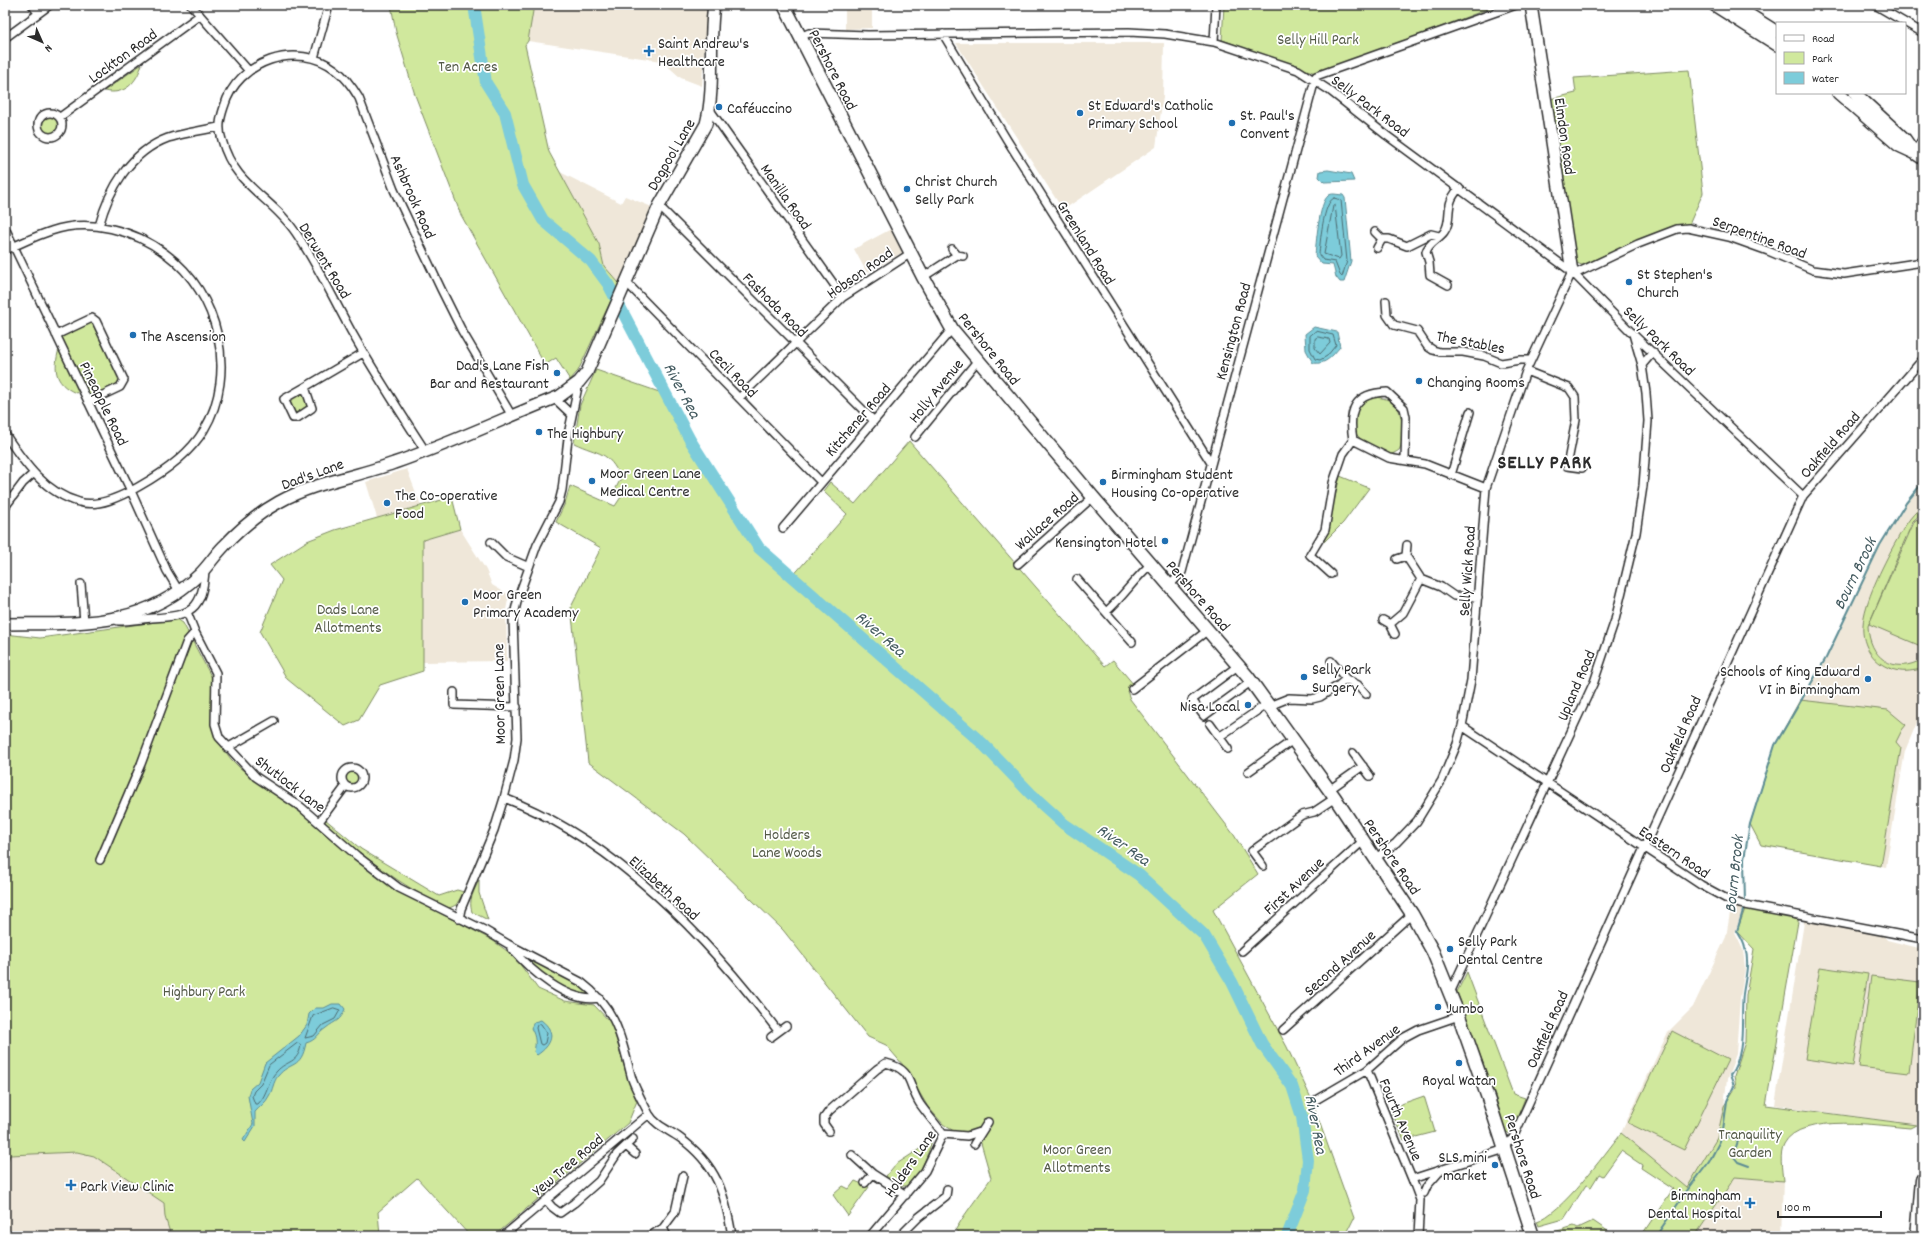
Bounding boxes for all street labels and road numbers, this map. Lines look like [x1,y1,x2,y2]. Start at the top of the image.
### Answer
street label: Lockton Road [84,24,163,90]
street label: Pershore Road [802,26,862,115]
street label: Selly Park Road [1326,70,1413,144]
street label: Elmdon Road [1547,96,1580,176]
street label: Dogpool Lane [642,115,702,196]
street label: Ashbrook Road [383,151,441,243]
street label: Manilla Road [754,160,816,235]
street label: Greenland Road [1050,197,1120,290]
street label: Serpentine Road [1709,211,1809,266]
street label: Derwent Road [292,219,356,304]
street label: Hobson Road [822,243,899,306]
street label: Fashoda Road [736,268,812,344]
street label: Kensington Road [1210,280,1258,383]
street label: Selly Park Road [1617,301,1700,382]
street label: Pershore Road [951,308,1025,391]
street label: The Stables [1434,326,1507,361]
street label: Cecil Road [702,344,762,404]
street label: Holly Avenue [904,354,970,429]
street label: Pineapple Road [72,358,133,450]
street label: Kitchener Road [820,379,897,463]
street label: Oakfield Road [1795,407,1867,484]
street label: Dad's Lane [278,453,347,497]
street label: Wallace Road [1010,487,1085,556]
street label: Selly Wick Road [1454,525,1483,617]
street label: Pershore Road [1160,556,1235,637]
street label: Moor Green Lane [488,643,513,745]
street label: Upland Road [1552,647,1603,725]
street label: Oakfield Road [1654,693,1709,777]
street label: Shutlock Lane [249,751,330,819]
street label: Pershore Road [1357,814,1425,900]
street label: Eastern Road [1633,821,1714,885]
street label: Elizabeth Road [623,851,704,927]
street label: First Avenue [1259,852,1330,921]
street label: Second Avenue [1300,925,1382,1003]
street label: Oakfield Road [1521,988,1576,1072]
street label: Third Avenue [1329,1019,1406,1083]
street label: Fourth Avenue [1372,1075,1427,1165]
street label: Pershore Road [1497,1111,1546,1202]
street label: Holders Lane [879,1126,943,1203]
street label: Yew Tree Road [528,1129,609,1203]

